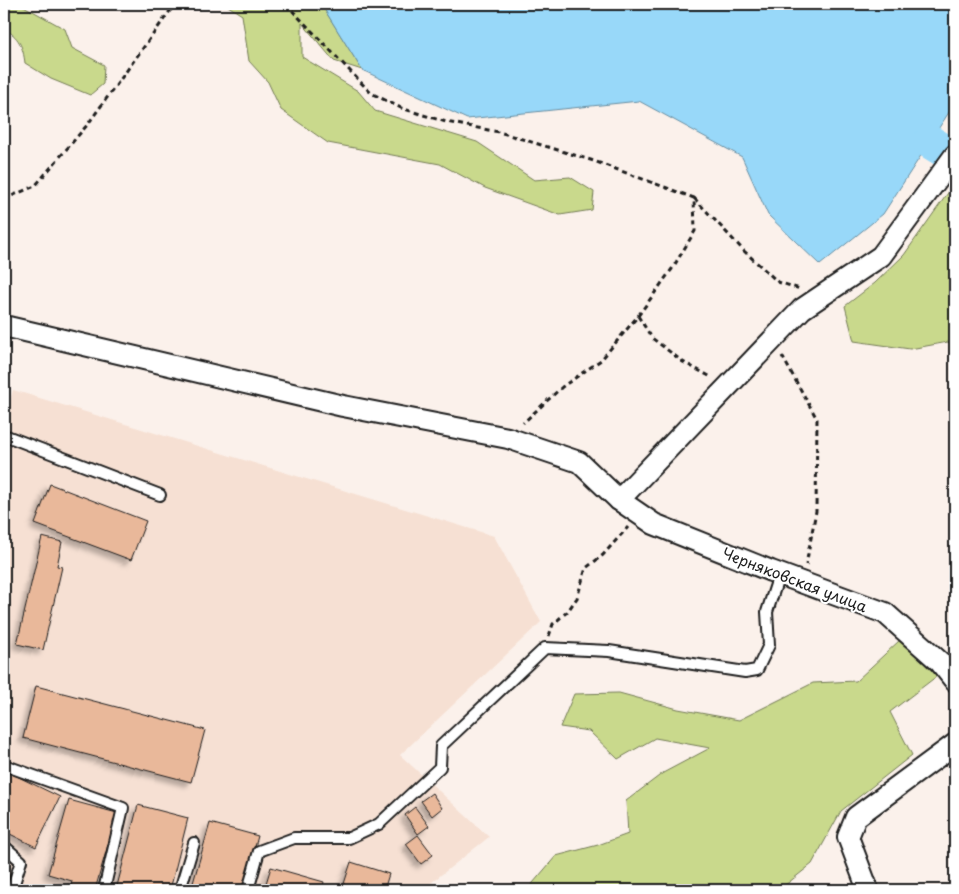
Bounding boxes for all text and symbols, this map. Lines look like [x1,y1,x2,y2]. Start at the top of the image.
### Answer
street label: Черняковская улица [719,541,871,617]

